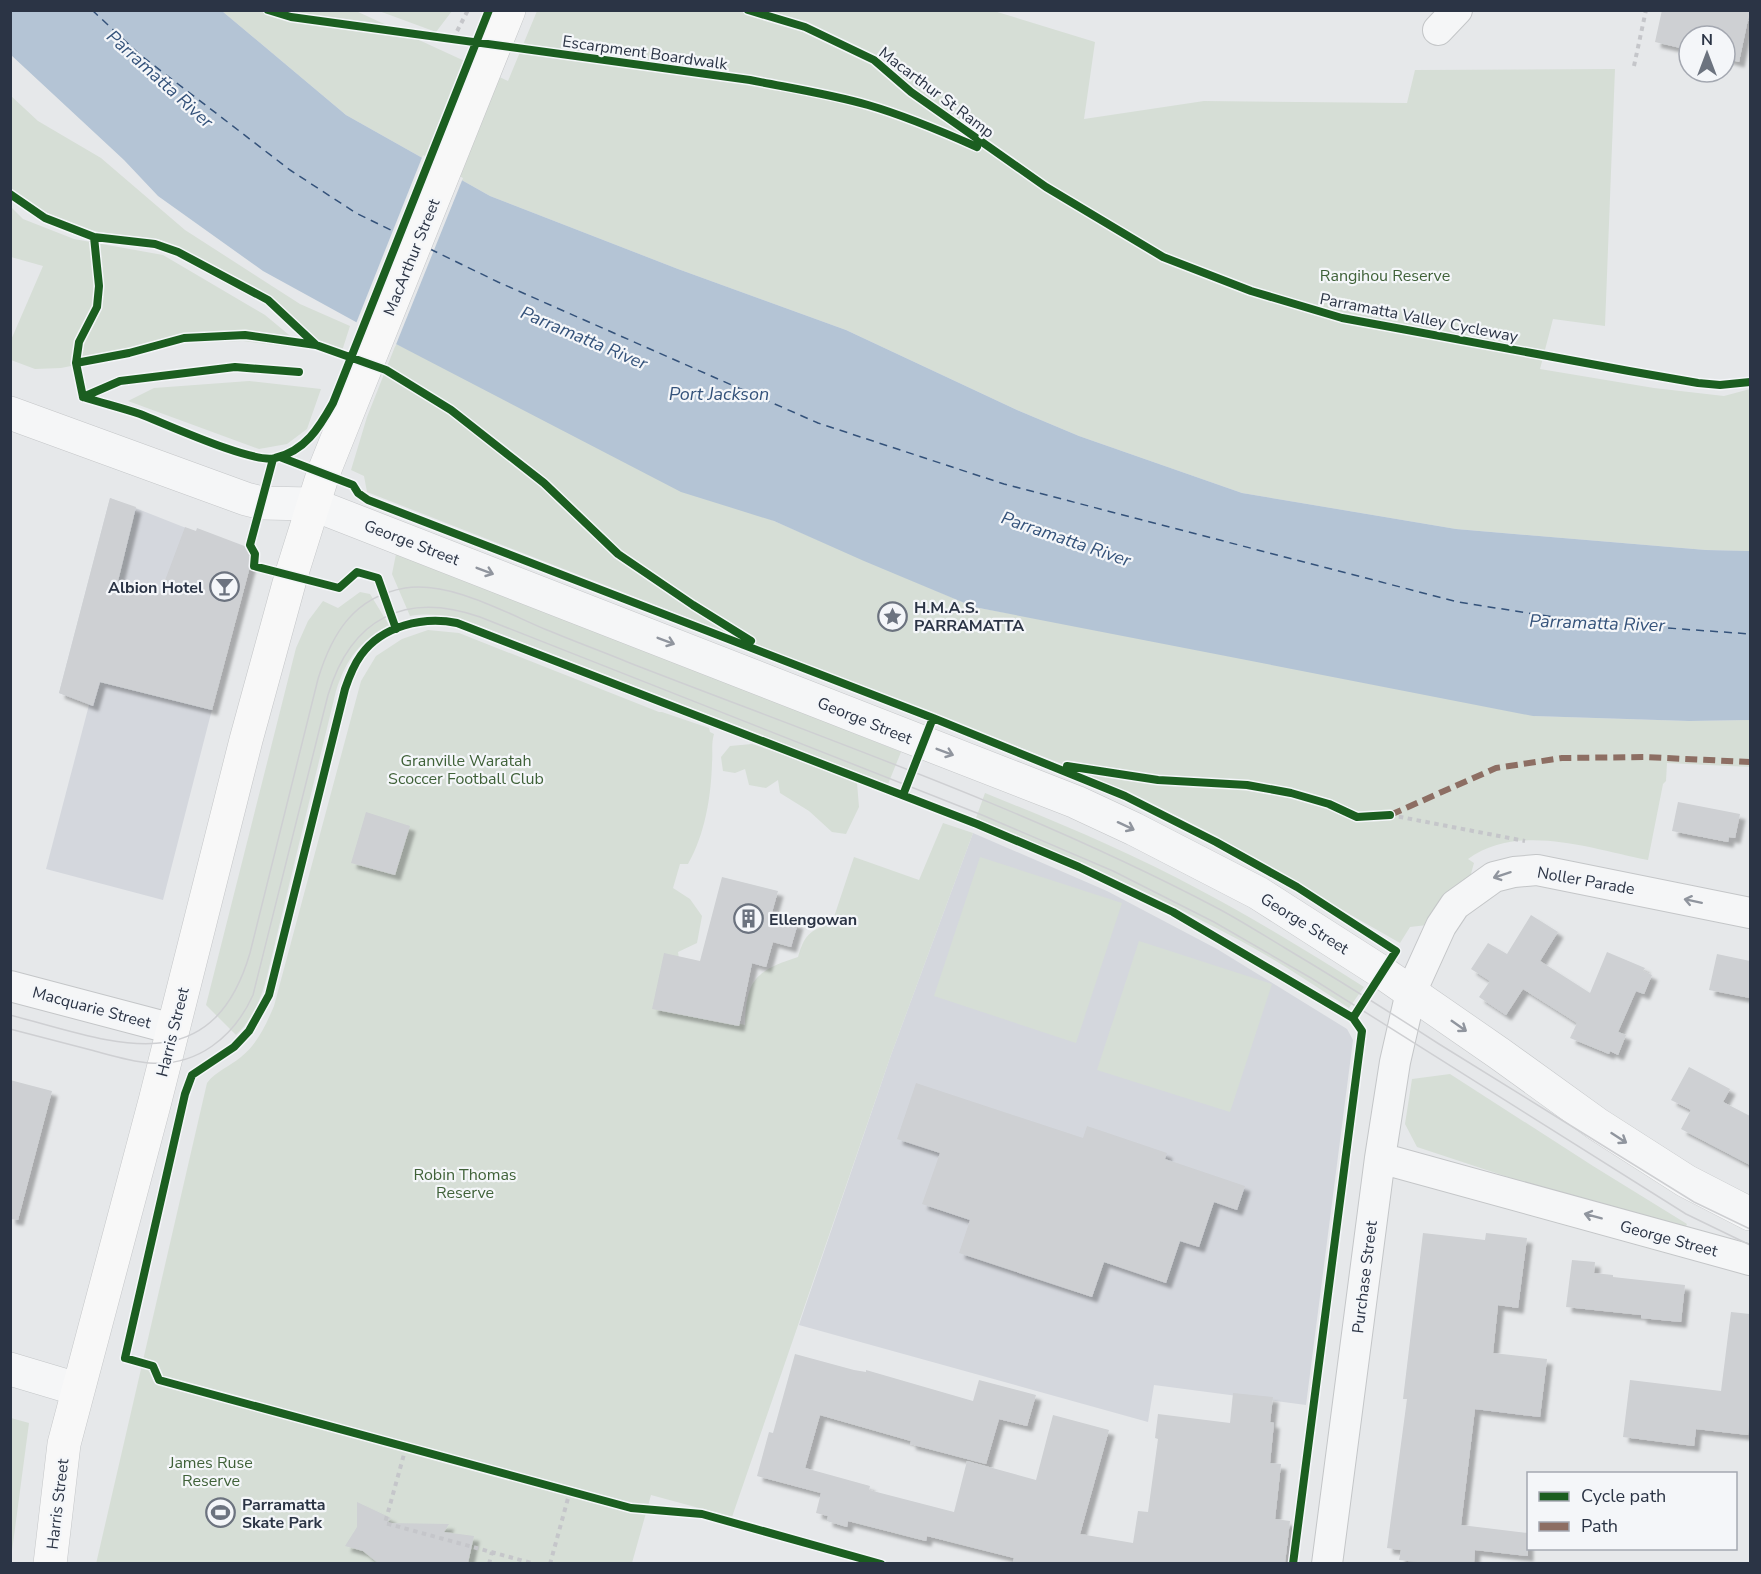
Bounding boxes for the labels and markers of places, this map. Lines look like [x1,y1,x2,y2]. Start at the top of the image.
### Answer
bar icon: Albion Hotel [208,571,240,603]
place label: Albion Hotel [108,577,203,599]
place label: H.M.A.S. PARRAMATTA [914,597,1024,637]
place icon: H.M.A.S. PARRAMATTA [877,600,909,632]
building icon: Ellengowan [732,903,764,935]
place label: Ellengowan [769,909,857,931]
place label: Parramatta Skate Park [242,1494,325,1534]
sports icon: Parramatta Skate Park [205,1497,237,1529]

